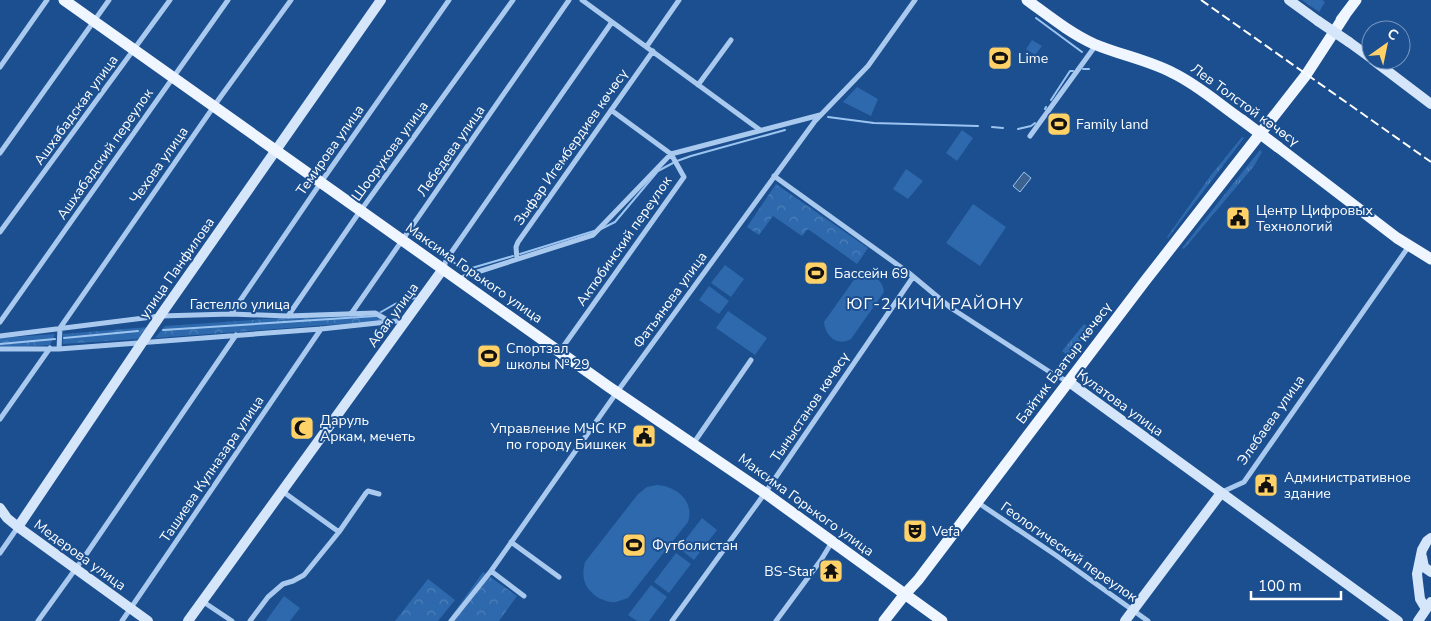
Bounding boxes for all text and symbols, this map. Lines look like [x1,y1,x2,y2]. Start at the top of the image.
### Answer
north arrow [1361,20,1411,70]
text: С [1384,24,1402,45]
sports icon: Lime [987,45,1013,71]
place label: Lime [1018,49,1048,68]
street label: Ашхабадская улица [30,51,122,169]
street label: Лев Толстой көчөсү [1187,59,1304,151]
street label: Зыфар Игембердиев көчөсү [510,64,633,229]
street label: Ашхабадский переулок [53,84,158,223]
street label: Шоорукова улица [347,97,433,205]
street label: Темирова улица [292,101,368,199]
street label: Лебедева улица [412,102,490,200]
sports icon: Family land [1046,111,1072,137]
place label: Family land [1076,115,1149,134]
street label: Чехова улица [125,123,193,207]
street label: Актюбинский переулок [572,172,676,310]
place label: Центр Цифровых Технологий [1256,201,1373,236]
public building icon: Центр Цифровых Технологий [1225,205,1251,231]
street label: улица Панфилова [135,214,219,322]
street label: Максима Горького улица [402,218,546,328]
street label: Фатьянова улица [629,248,711,352]
sports icon: Бассейн 69 [803,260,829,286]
place label: Бассейн 69 [834,264,908,283]
street label: Абая улица [363,279,423,351]
district label: ЮГ-2 КИЧИ РАЙОНУ [846,293,1024,315]
street label: Гастелло улица [190,295,290,314]
street label: Байтик Баатыр көчөсү [1012,298,1117,428]
place label: Спортзал школы № 29 [506,339,590,374]
sports icon: Спортзал школы № 29 [476,343,502,369]
street label: Тыныстанов көчөсү [766,348,854,466]
street label: Кулатова улица [1073,365,1167,441]
street label: Элебаева улица [1233,371,1309,469]
street label: Ташиева Кулназара улица [156,392,268,546]
place label: Даруль Аркам, мечеть [320,411,415,446]
mosque icon: Даруль Аркам, мечеть [289,415,315,441]
place label: Управление МЧС КР по городу Бишкек [490,419,627,454]
public building icon: Управление МЧС КР по городу Бишкек [631,423,657,449]
street label: Максима Горького улица [734,449,878,561]
place label: Административное здание [1284,468,1411,503]
public building icon: Административное здание [1253,472,1279,498]
street label: Геологический переулок [997,498,1142,607]
street label: Медерова улица [30,515,130,595]
theatre icon: Vefa [902,518,928,544]
place label: Vefa [931,522,960,541]
sports icon: Футболистан [621,532,647,558]
place label: Футболистан [652,536,738,555]
temple icon: BS-Star [818,558,844,584]
place label: BS-Star [764,562,814,581]
scale bar [1251,568,1341,600]
text: 100 m [1258,576,1302,596]

